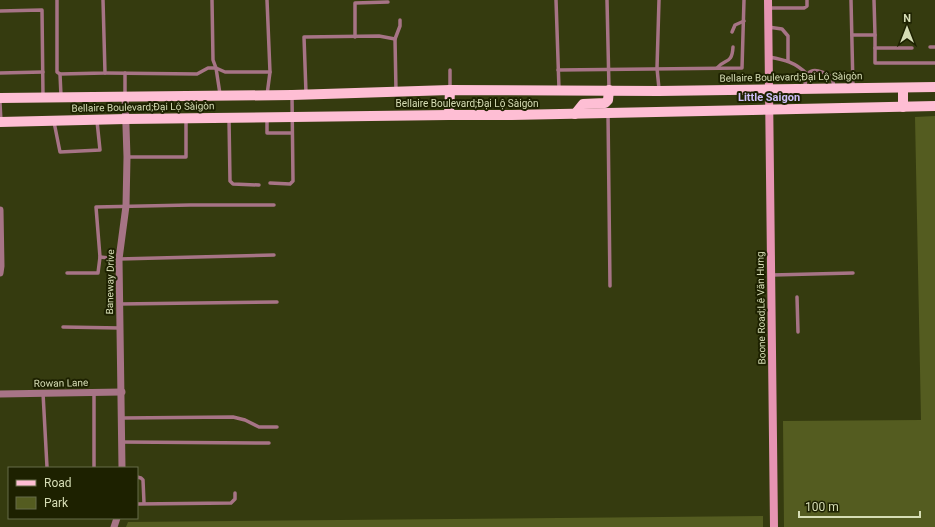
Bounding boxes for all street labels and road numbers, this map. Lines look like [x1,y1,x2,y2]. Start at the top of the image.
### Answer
street label: Bellaire Boulevard;Đại Lộ Sàigòn [719,70,863,85]
street label: Bellaire Boulevard;Đại Lộ Sàigòn [395,98,539,110]
street label: Bellaire Boulevard;Đại Lộ Sàigòn [71,100,215,115]
street label: Baneway Drive [104,249,116,315]
street label: Boone Road;Lê Văn Hưng [755,251,767,365]
street label: Rowan Lane [34,377,88,389]

